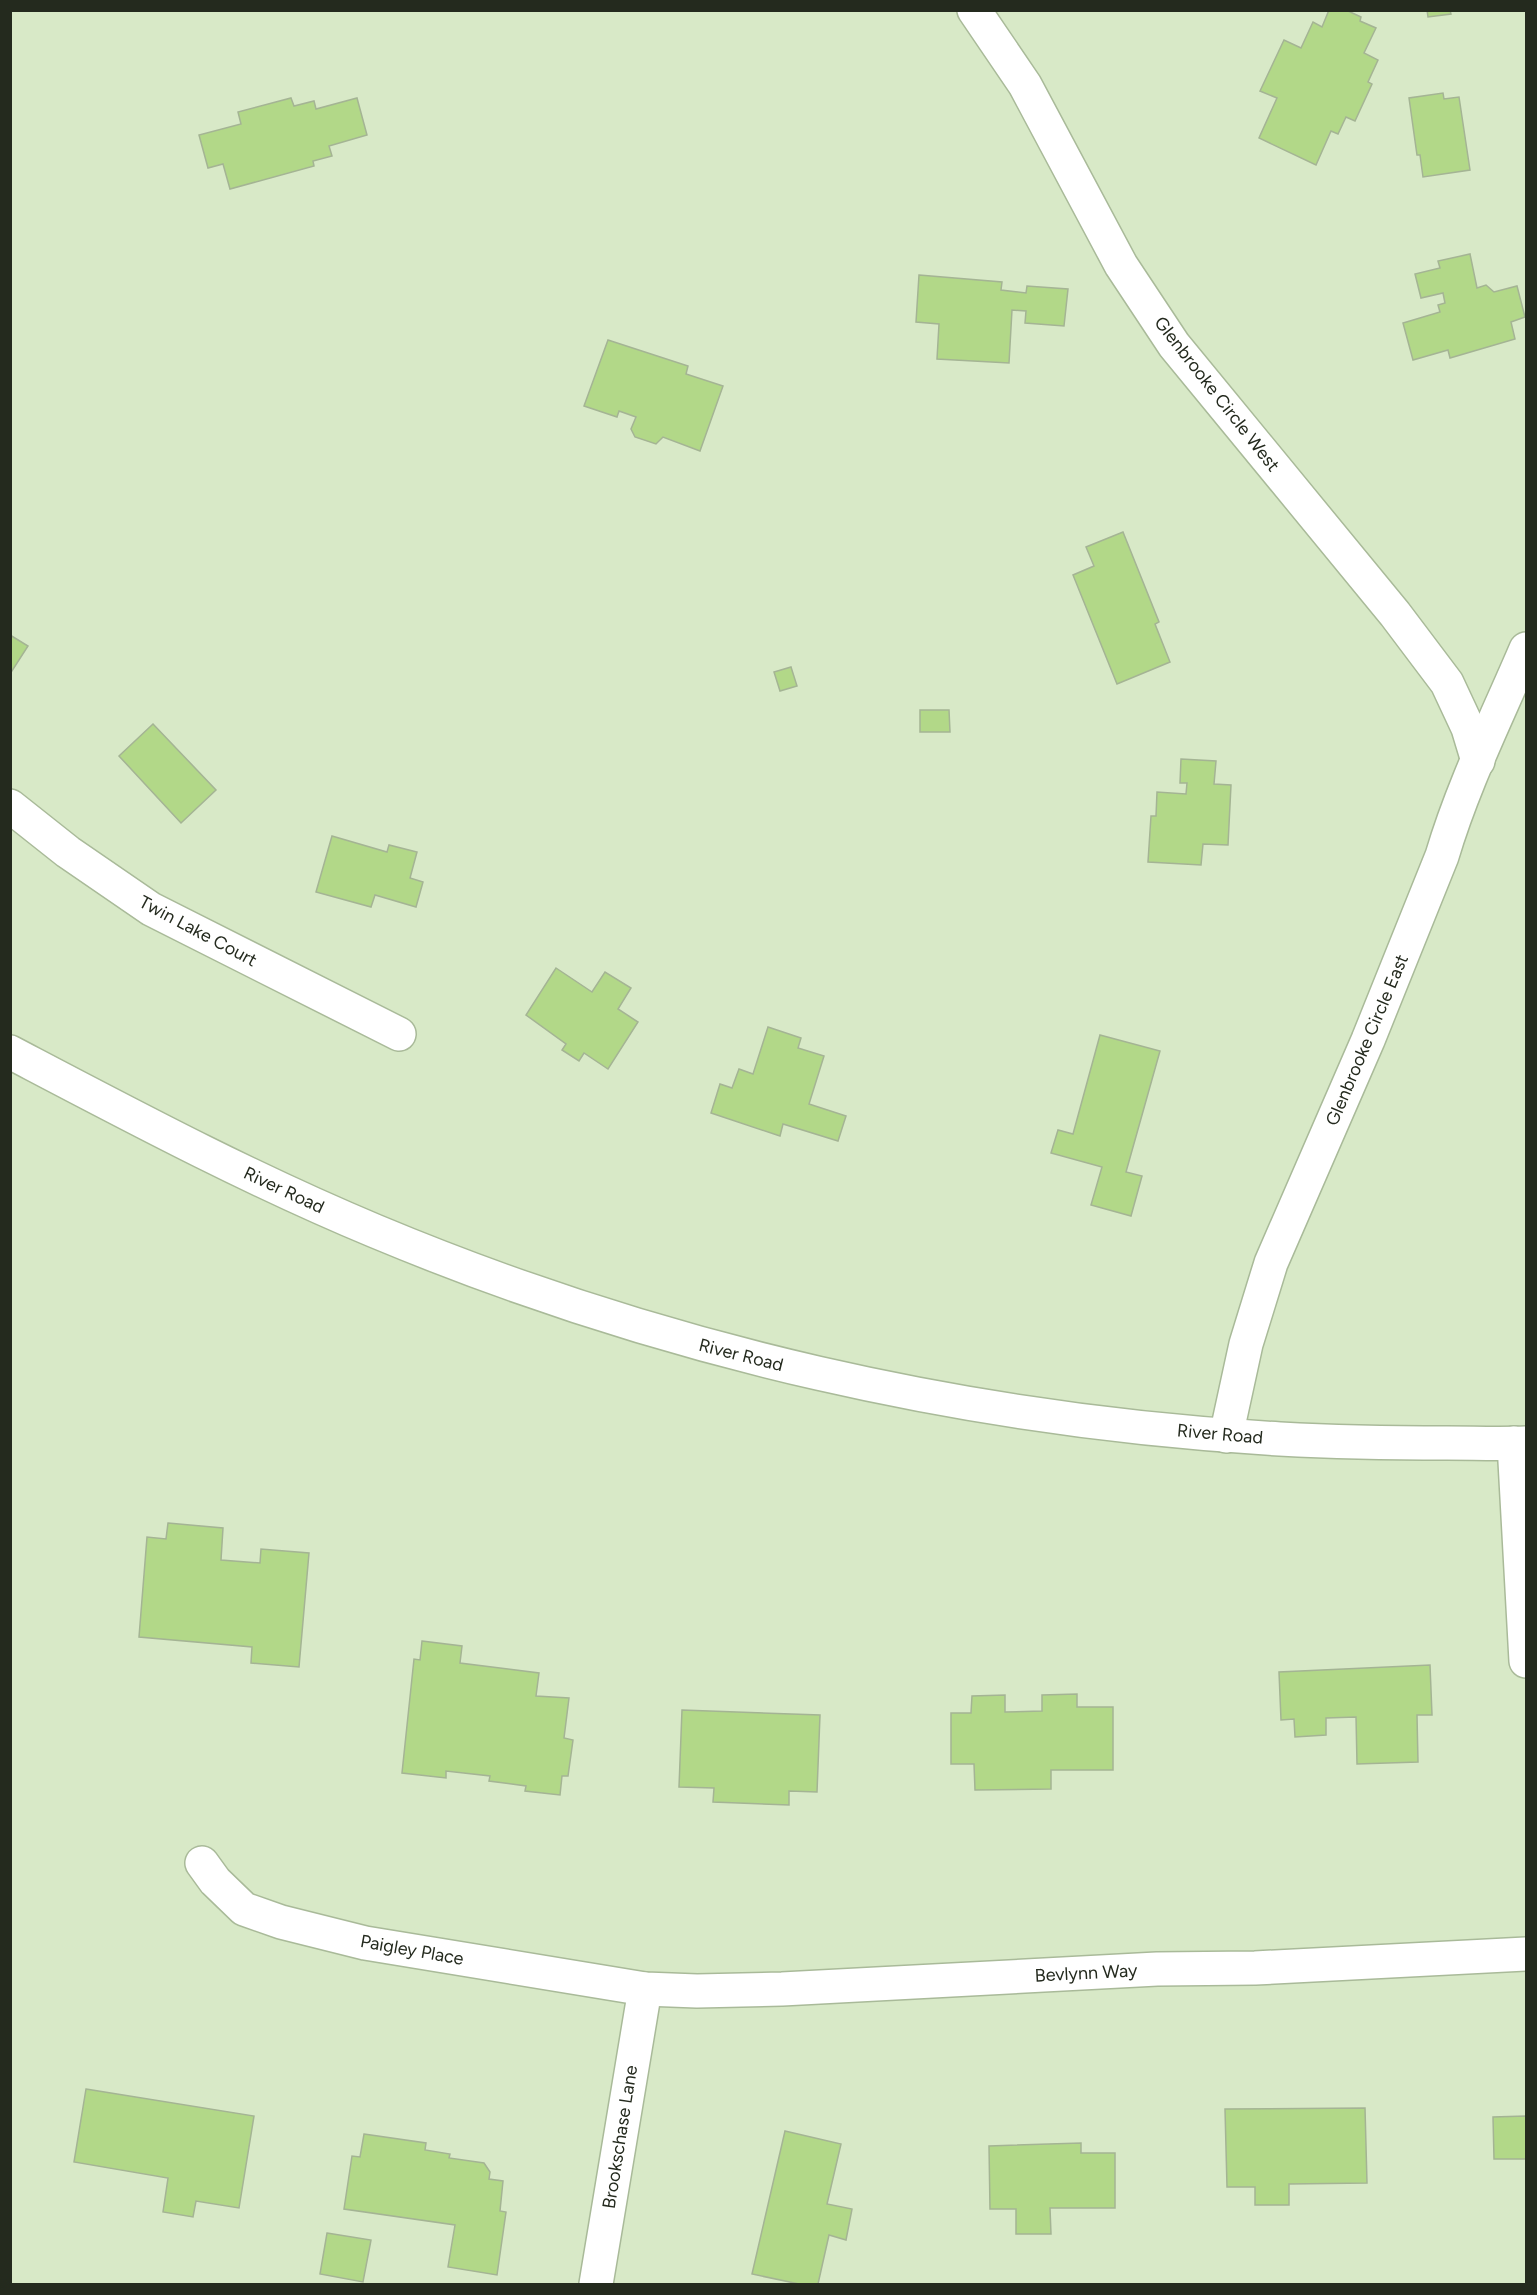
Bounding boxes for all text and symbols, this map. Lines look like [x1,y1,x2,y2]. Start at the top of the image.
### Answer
street label: Glenbrooke Circle West [1150,312,1284,476]
street label: Twin Lake Court [135,891,261,971]
street label: Glenbrooke Circle East [1321,951,1413,1129]
street label: River Road [240,1162,328,1218]
street label: River Road [696,1334,786,1376]
street label: River Road [1176,1419,1264,1449]
street label: Paigley Place [359,1930,466,1970]
street label: Bevlynn Way [1034,1959,1139,1987]
street label: Brookschase Lane [598,2063,642,2210]

